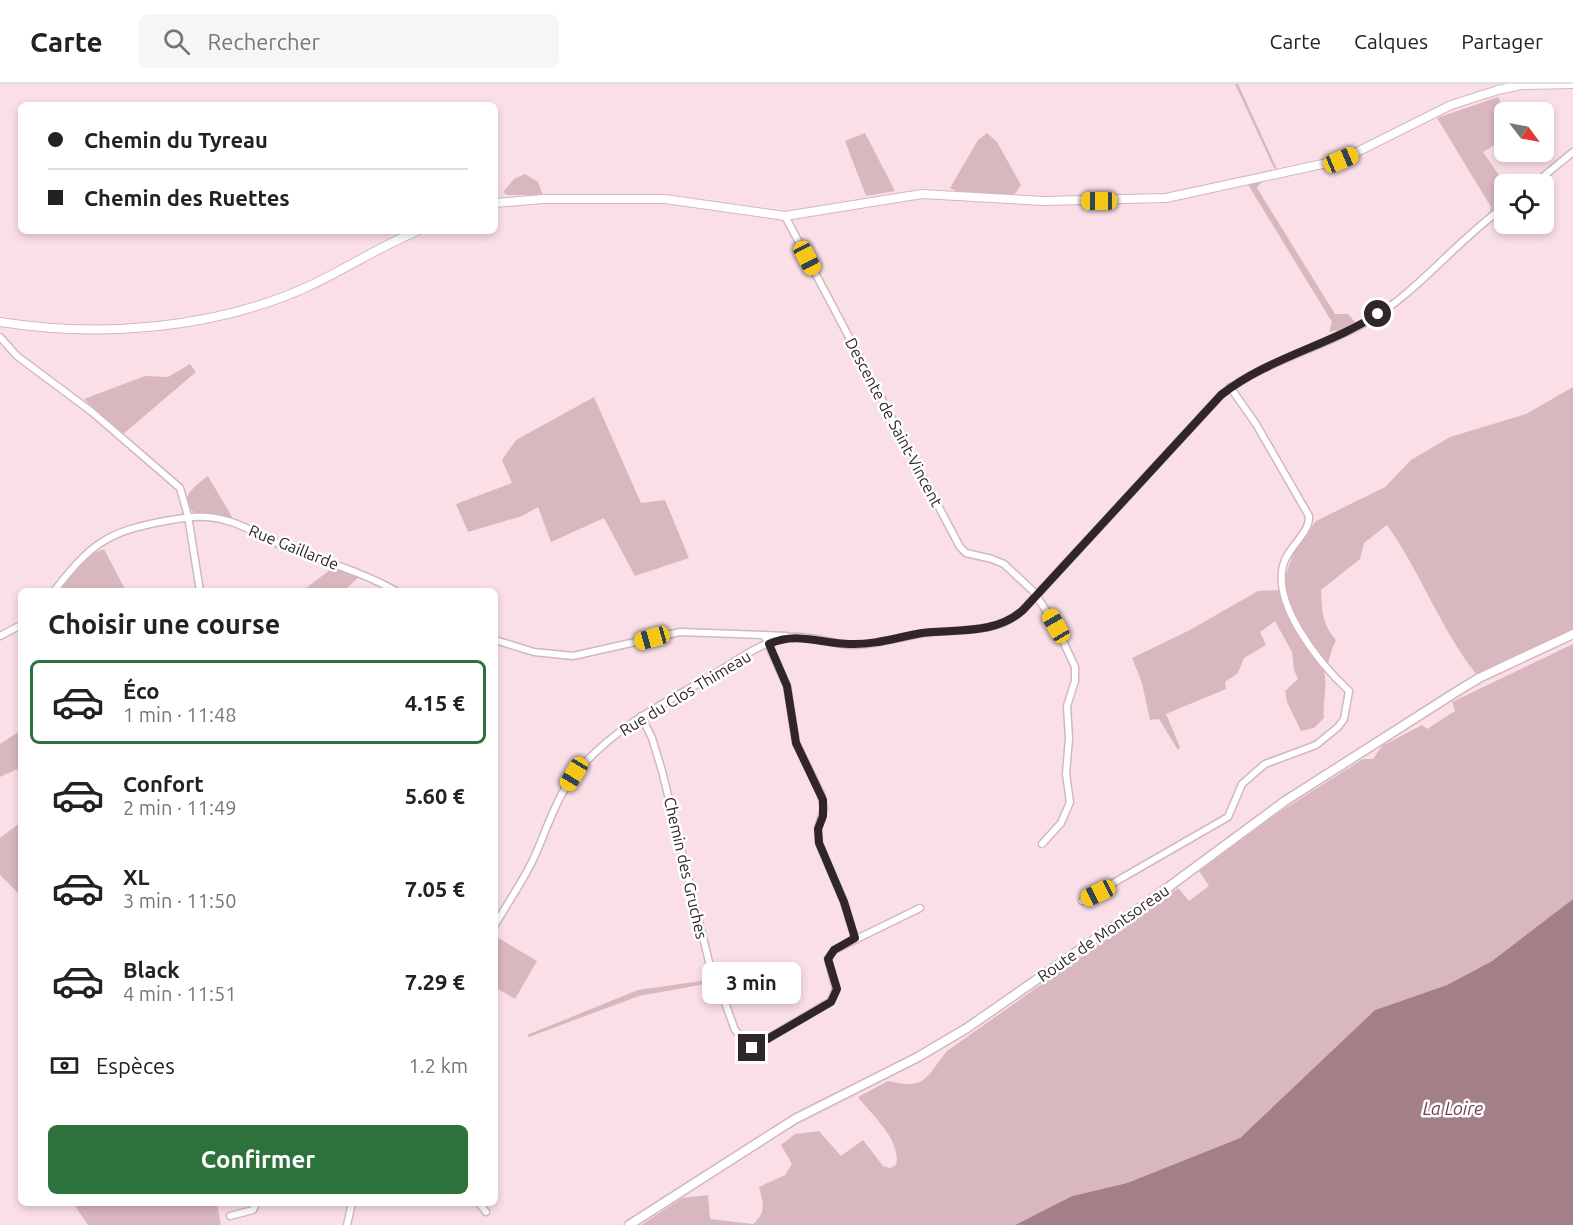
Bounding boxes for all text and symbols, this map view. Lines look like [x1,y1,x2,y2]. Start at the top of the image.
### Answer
search box [139,14,559,68]
icon: search [160,25,193,58]
text: Carte [30,26,103,57]
text: Rechercher [208,29,320,54]
text: Carte [1270,29,1321,53]
text: Calques [1354,29,1428,53]
text: Partager [1461,29,1543,53]
north arrow [1494,102,1554,162]
map controls [1494,102,1554,234]
text: Chemin du Tyreau [84,127,268,152]
car [1321,145,1361,175]
button: locate [1494,174,1554,234]
text: Chemin des Ruettes [84,185,290,210]
car [1081,192,1117,210]
car [791,238,823,278]
route start [1364,300,1391,327]
street label: Descente de Saint-Vincent [842,335,947,510]
street label: Rue Gaillarde [246,521,342,573]
car [1039,606,1073,646]
text: Choisir une course [48,609,280,639]
car [632,624,672,652]
street label: Rue du Clos Thimeau [616,647,754,739]
icon: car [51,675,105,729]
text: Éco [123,678,160,703]
text: 4.15 € [405,690,465,715]
text: 1 min · 11:48 [123,703,237,726]
car [557,754,591,794]
icon: car [51,768,105,822]
text: Confort [123,771,204,796]
text: 5.60 € [405,783,465,808]
street label: Chemin des Gruches [661,795,711,941]
text: 2 min · 11:49 [123,796,237,819]
icon: car [51,861,105,915]
text: XL [123,864,150,889]
text: 7.05 € [405,876,465,901]
car [1078,877,1118,909]
street label: Route de Montsoreau [1034,881,1172,985]
text: 3 min · 11:50 [123,889,237,912]
icon: car [51,954,105,1008]
text: Black [123,957,180,982]
callout: 3 min [702,961,801,1003]
text: 7.29 € [405,969,465,994]
text: 3 min [726,971,777,994]
text: 4 min · 11:51 [123,982,237,1005]
route end [738,1034,765,1061]
icon: cash [48,1049,81,1082]
text: Espèces [96,1053,175,1078]
text: 1.2 km [409,1054,468,1077]
water label: La Loire [1423,1098,1483,1118]
button: Confirmer [48,1125,468,1194]

